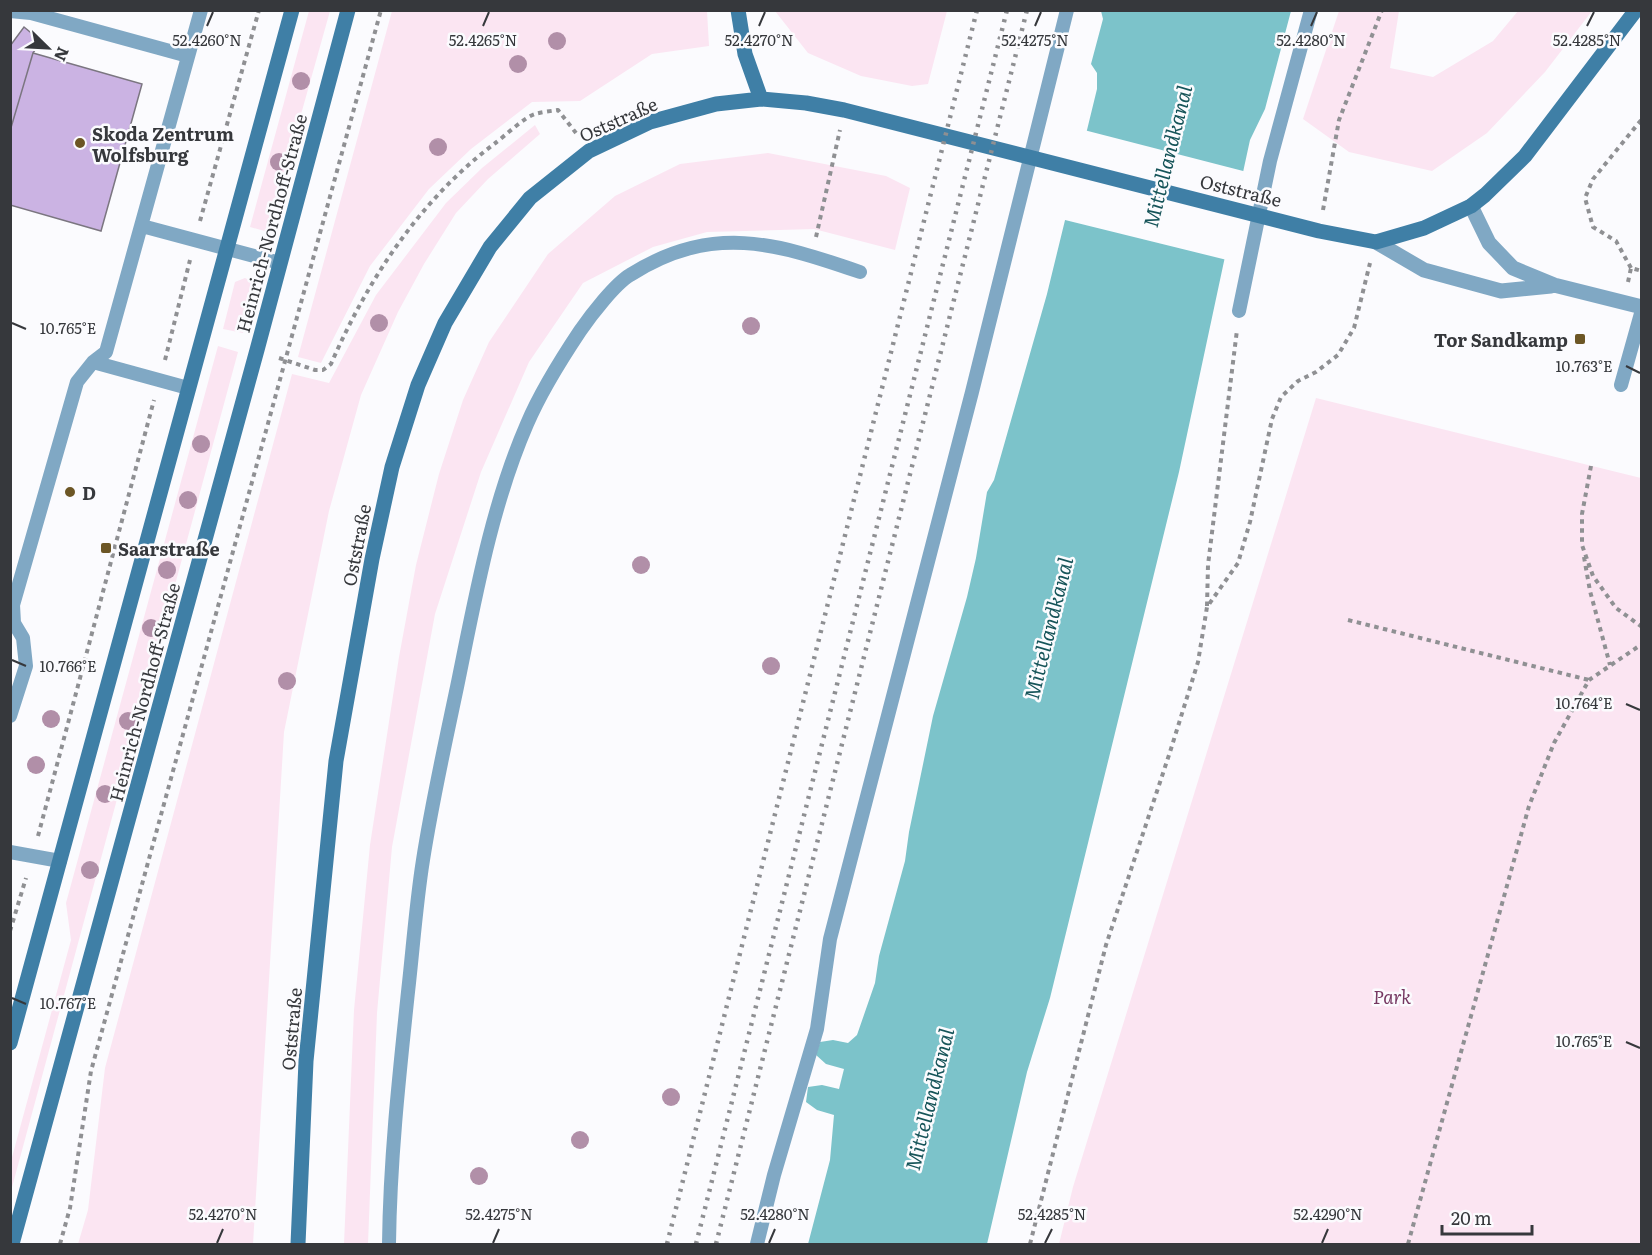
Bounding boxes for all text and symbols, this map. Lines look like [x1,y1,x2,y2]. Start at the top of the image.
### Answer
north arrow [18,18,78,78]
text: 52.4260°N [172,28,242,51]
text: 52.4265°N [449,28,517,51]
text: 52.4270°N [725,28,793,51]
text: 52.4275°N [1001,28,1069,51]
text: 52.4280°N [1276,28,1346,51]
text: 52.4285°N [1553,28,1621,51]
text: N [49,43,76,66]
water label: Mittellandkanal [1134,81,1198,230]
street label: Oststraße [575,90,661,148]
street label: Heinrich-Nordhoff-Straße [229,110,313,336]
place label: Skoda Zentrum Wolfsburg [92,120,234,168]
marker: Skoda Zentrum Wolfsburg [73,136,87,150]
street label: Oststraße [1197,167,1285,213]
text: 10.765°E [40,316,96,339]
place label: Tor Sandkamp [1434,326,1568,353]
marker: Tor Sandkamp [1573,332,1587,346]
text: 10.763°E [1555,354,1613,377]
place label: D [82,479,96,506]
marker: D [63,485,77,499]
street label: Oststraße [335,502,377,588]
place label: Saarstraße [118,535,220,562]
marker: Saarstraße [99,541,113,555]
water label: Mittellandkanal [1015,553,1079,702]
street label: Heinrich-Nordhoff-Straße [102,579,186,805]
text: 10.766°E [39,654,97,677]
text: 10.764°E [1556,691,1613,714]
park label: Park [1373,983,1411,1010]
street label: Oststraße [274,986,308,1072]
text: 10.767°E [40,991,96,1014]
water label: Mittellandkanal [896,1024,960,1173]
text: 10.765°E [1556,1029,1612,1052]
scale bar [1442,1198,1532,1236]
text: 52.4270°N [189,1202,257,1225]
text: 52.4275°N [465,1202,533,1225]
text: 52.4280°N [740,1202,810,1225]
text: 52.4285°N [1018,1202,1086,1225]
text: 52.4290°N [1293,1202,1363,1225]
text: 20 m [1451,1204,1492,1231]

